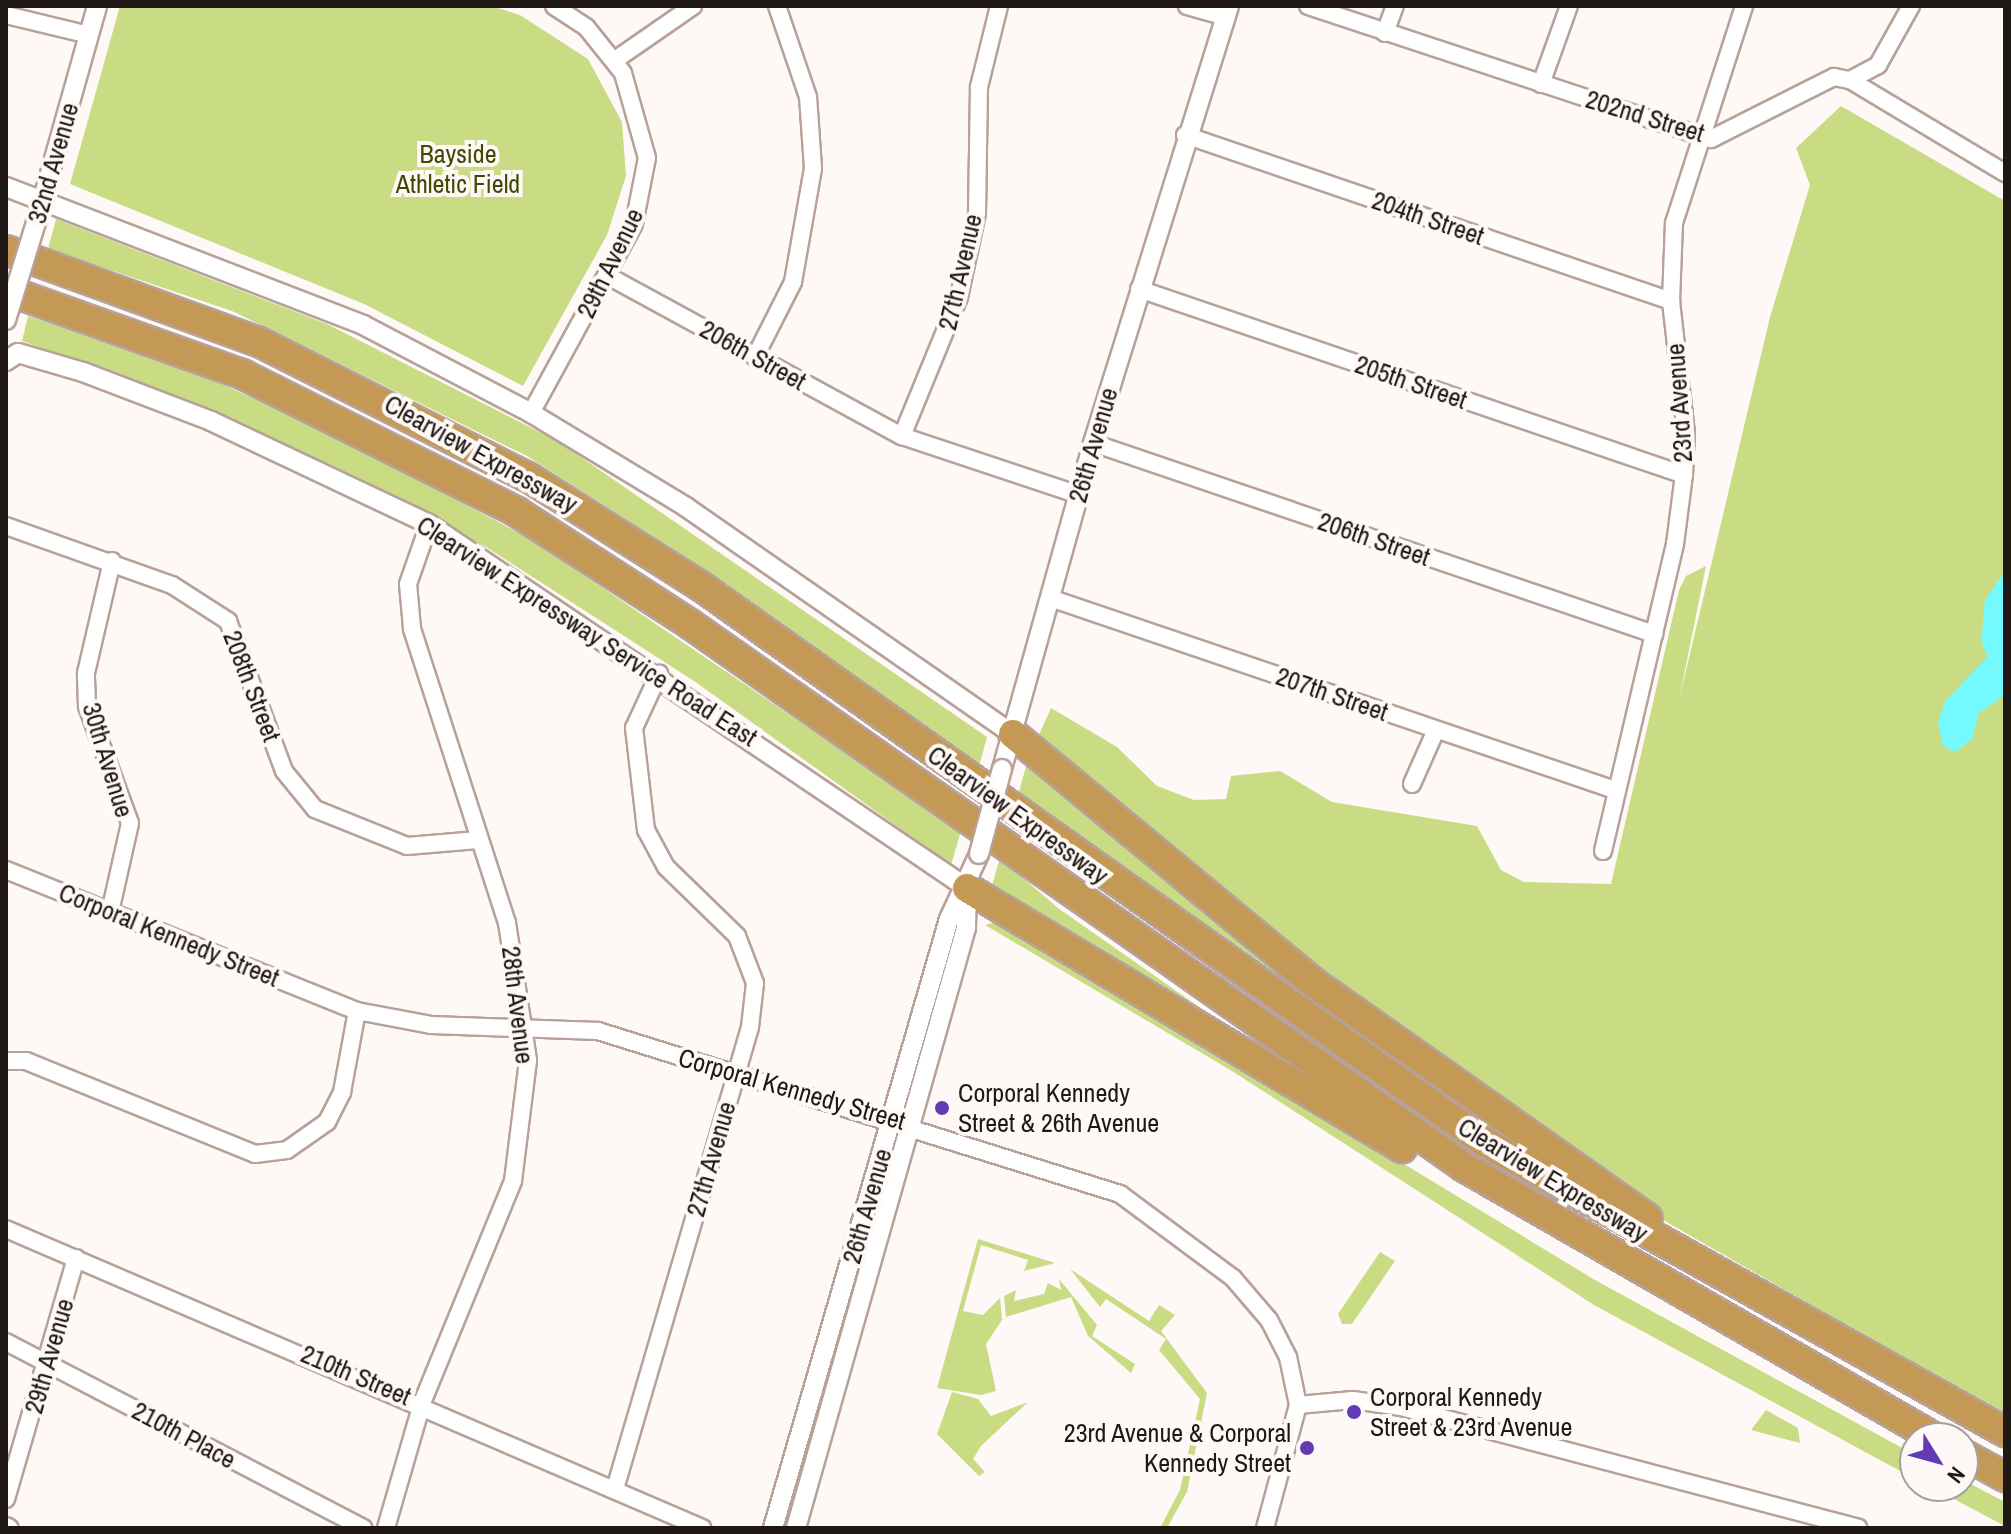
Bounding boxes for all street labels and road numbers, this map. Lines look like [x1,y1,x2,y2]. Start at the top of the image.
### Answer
street label: 202nd Street [1582,83,1708,149]
street label: 32nd Avenue [21,98,85,228]
street label: 204th Street [1368,184,1488,252]
street label: 29th Avenue [570,203,650,323]
street label: 27th Avenue [931,210,989,334]
street label: 206th Street [695,313,811,397]
street label: 23rd Avenue [1659,342,1699,464]
street label: 205th Street [1351,348,1471,416]
street label: 26th Avenue [1062,383,1124,507]
street label: Clearview Expressway [379,388,583,520]
street label: 206th Street [1314,505,1434,573]
street label: Clearview Expressway Service Road East [411,509,763,753]
street label: 208th Street [217,626,287,746]
street label: 207th Street [1272,660,1392,728]
street label: 30th Avenue [76,698,140,822]
street label: Clearview Expressway [922,739,1114,891]
street label: Corporal Kennedy Street [54,877,284,993]
street label: 28th Avenue [495,944,541,1066]
street label: Corporal Kennedy Street [675,1042,909,1136]
street label: 27th Avenue [680,1097,742,1221]
street label: Clearview Expressway [1453,1111,1653,1249]
street label: 26th Avenue [836,1144,898,1268]
street label: 29th Avenue [18,1294,80,1418]
street label: 210th Street [296,1338,416,1412]
street label: 210th Place [127,1395,241,1475]

